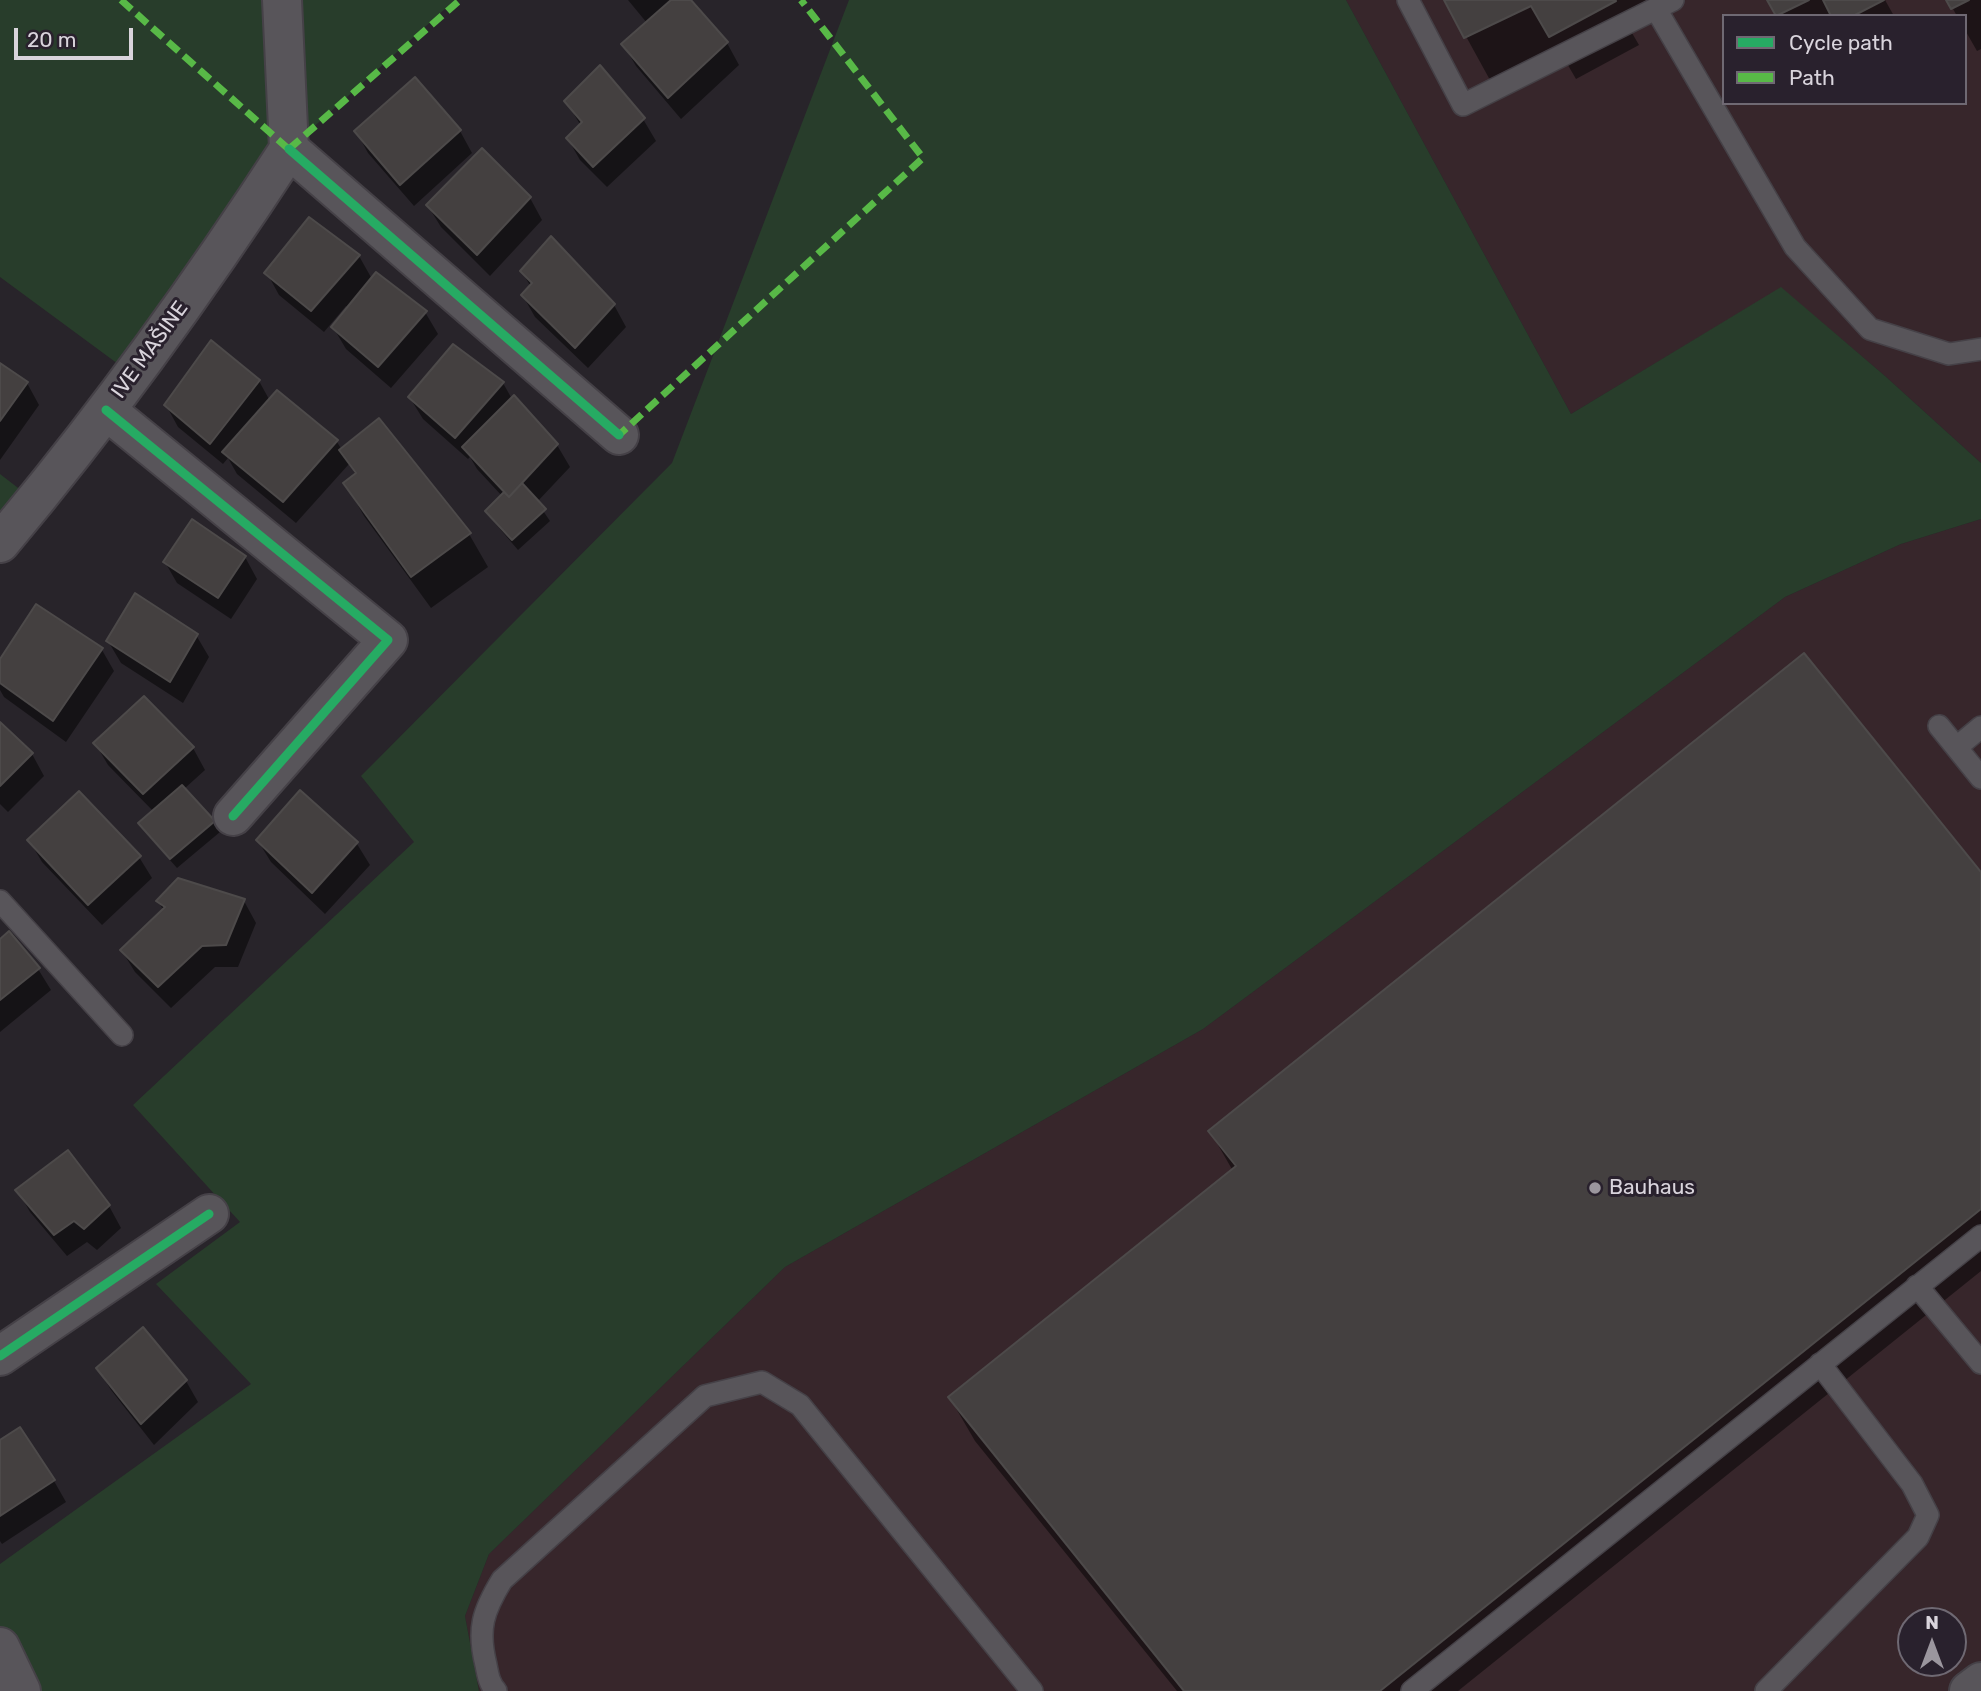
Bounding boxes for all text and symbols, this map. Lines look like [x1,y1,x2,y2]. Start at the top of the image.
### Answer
scale bar [18,14,136,58]
legend [1722,14,1967,105]
text: 20 m [27,27,76,52]
text: Cycle path [1789,30,1893,55]
text: Path [1789,65,1835,90]
street label: IVE MAŠINE [106,296,194,404]
place label: Bauhaus [1609,1175,1695,1201]
marker: Bauhaus [1587,1180,1603,1196]
north arrow [1897,1607,1967,1677]
text: N [1925,1611,1939,1634]

